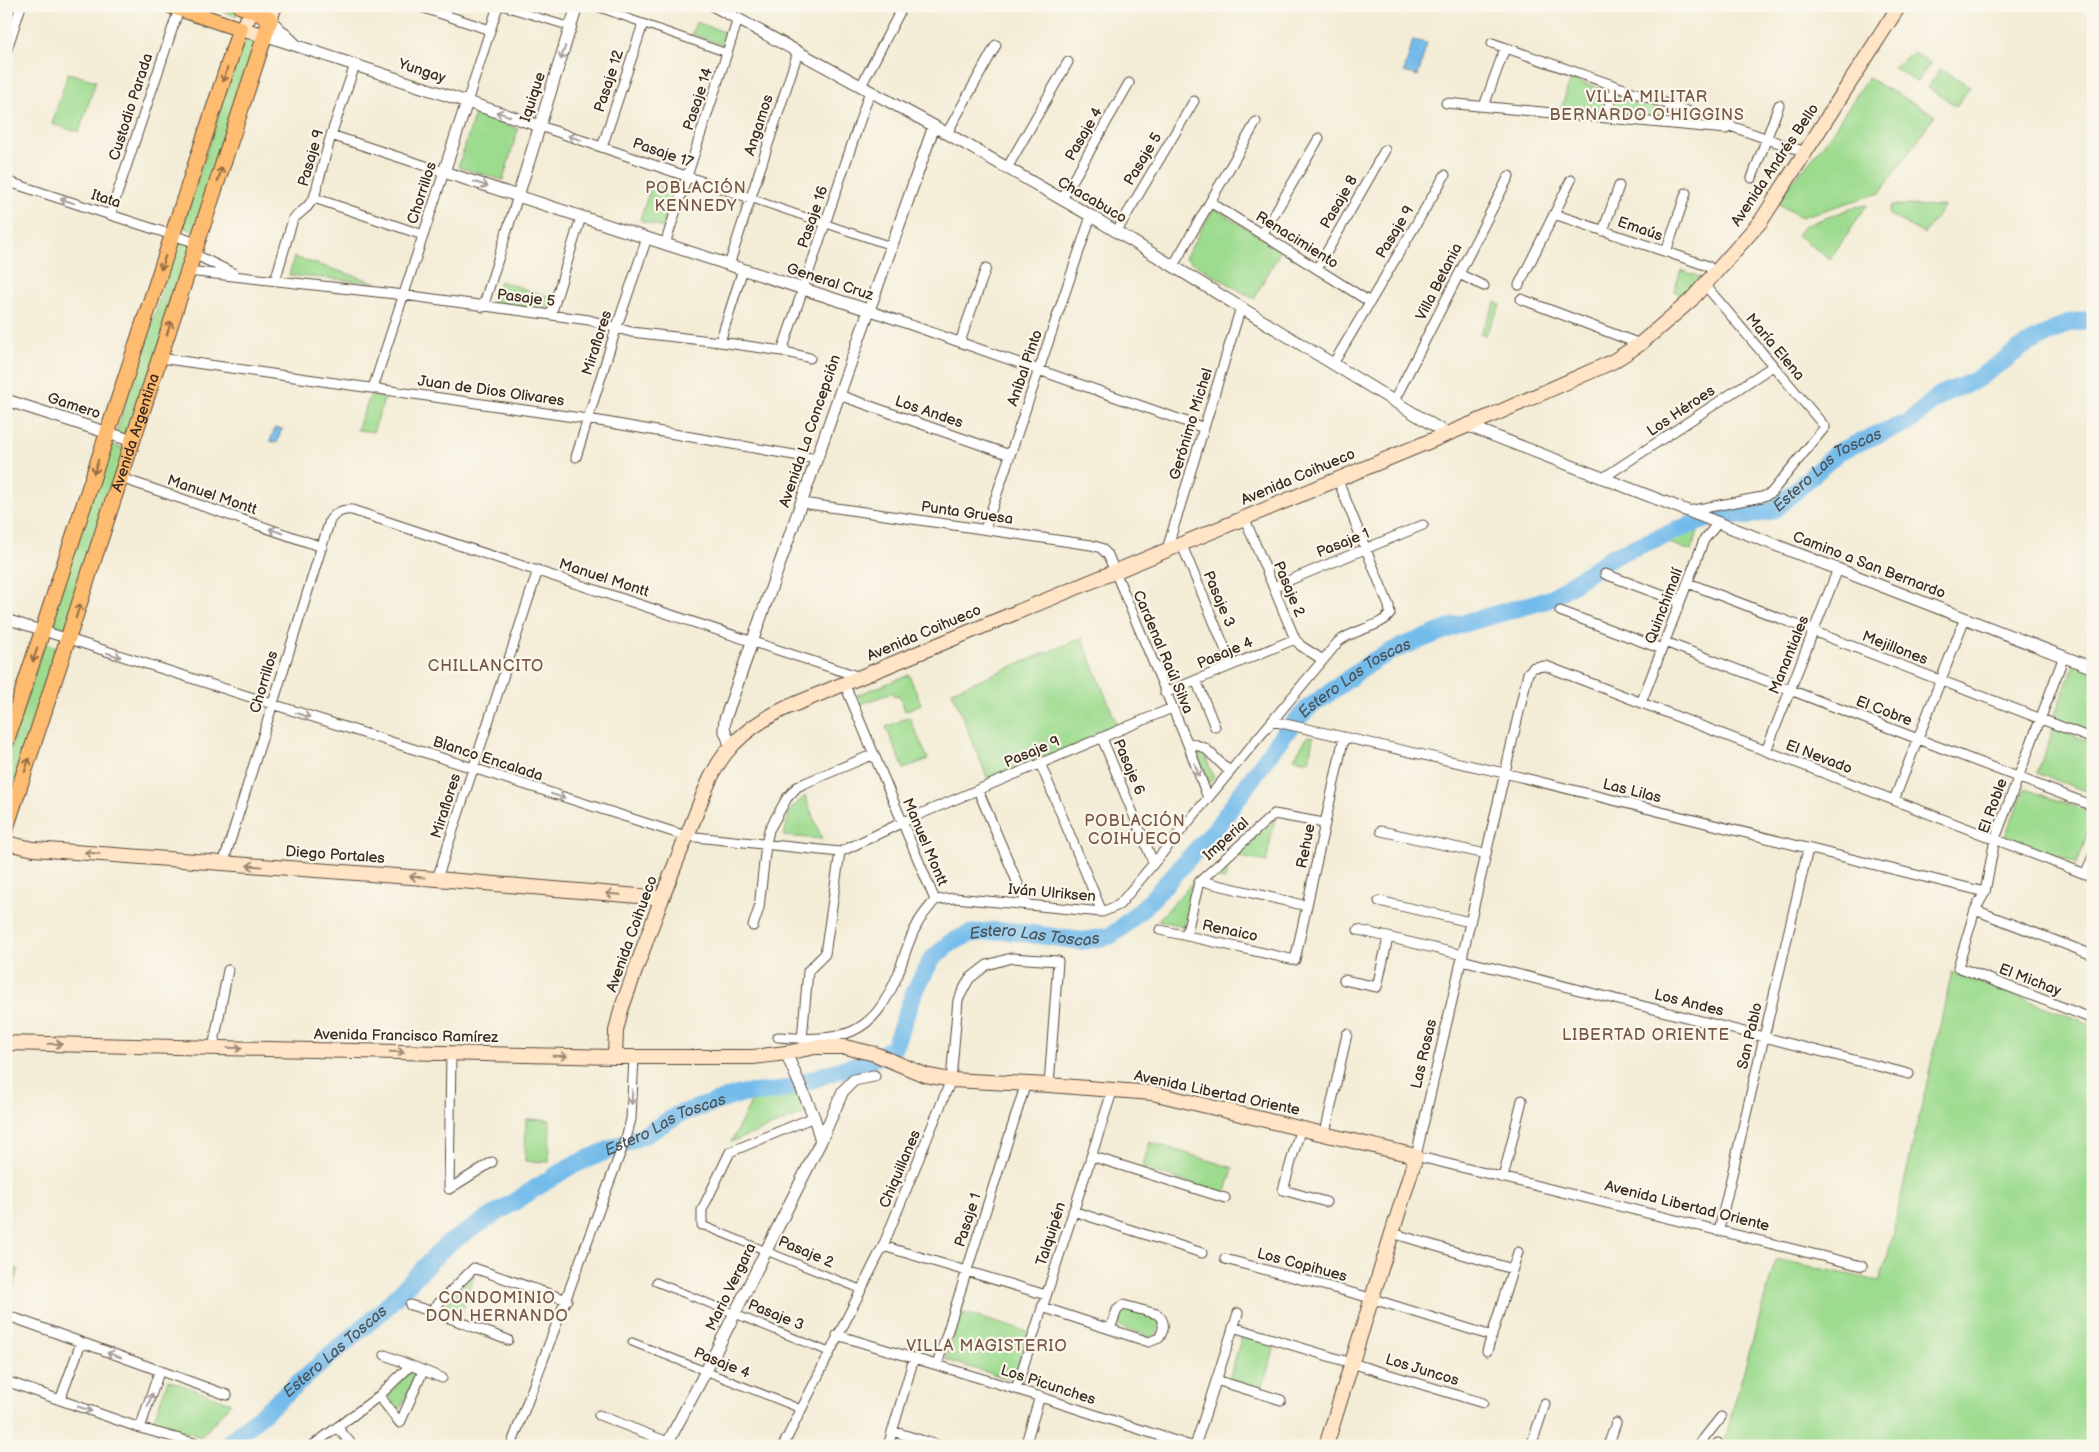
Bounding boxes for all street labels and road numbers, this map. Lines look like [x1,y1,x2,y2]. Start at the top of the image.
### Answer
street label: Pasaje 12 [590,47,628,115]
street label: Custodio Parada [105,51,157,163]
street label: Yungay [395,54,448,88]
street label: Pasaje 14 [679,65,717,133]
street label: Iquique [516,70,550,124]
street label: Angamos [740,91,778,158]
street label: Avenida Andrés Bello [1727,100,1823,230]
street label: Pasaje 4 [1061,104,1107,164]
street label: Pasaje 9 [294,127,328,189]
street label: Pasaje 5 [1120,129,1166,189]
street label: Pasaje 17 [630,134,696,172]
street label: Chorrillos [403,159,441,227]
street label: Pasaje 8 [1316,172,1362,232]
street label: Chacabuco [1054,173,1130,227]
street label: Pasaje 16 [793,183,833,251]
street label: Itata [89,185,123,213]
street label: Pasaje 9 [1372,202,1418,262]
street label: Renacimiento [1252,207,1342,273]
street label: Emaús [1615,212,1666,246]
street label: Villa Betania [1411,240,1467,324]
street label: General Cruz [784,259,877,305]
street label: Pasaje 5 [496,285,556,311]
street label: Miraflores [578,308,617,378]
street label: María Elena [1741,310,1809,384]
street label: Aníbal Pinto [1003,327,1047,409]
street label: Avenida La Concepción [775,352,845,510]
street label: Gerónimo Michel [1165,366,1217,482]
street label: Avenida Argentina [107,371,163,494]
street label: Juan de Dios Olivares [416,371,566,411]
street label: Los Héroes [1643,381,1719,441]
street label: Gamero [45,389,103,423]
street label: Los Andes [892,392,966,433]
street label: Avenida Coihueco [1238,444,1358,510]
street label: Manuel Montt [165,471,260,519]
street label: Punta Gruesa [920,497,1014,529]
street label: Pasaje 1 [1314,524,1372,562]
street label: Camino a San Bernardo [1790,527,1948,603]
street label: Manuel Montt [557,555,652,602]
street label: Pasaje 2 [1269,558,1309,620]
street label: Quinchimalí [1641,565,1687,647]
street label: Pasaje 3 [1199,568,1239,630]
street label: Cardenal Raúl Silva [1128,588,1198,716]
street label: Avenida Coihueco [864,600,984,666]
street label: Manantiales [1765,612,1814,697]
street label: Mejillones [1859,627,1931,669]
street label: Pasaje 4 [1194,633,1256,673]
street label: Chorrillos [246,648,283,716]
street label: El Cobre [1853,692,1915,730]
street label: Blanco Encalada [431,732,545,786]
street label: Pasaje 9 [1001,732,1063,772]
street label: Pasaje 6 [1109,736,1149,798]
street label: El Nevado [1783,736,1855,778]
street label: Miraflores [427,771,466,841]
street label: Las Lilas [1601,775,1664,808]
street label: El Roble [1974,776,2012,836]
street label: Manuel Montt [898,795,952,889]
street label: Imperial [1199,813,1253,865]
street label: Rehue [1292,822,1320,870]
street label: Diego Portales [285,842,386,868]
street label: Avenida Coihueco [602,873,662,995]
street label: Iván Ulriksen [1007,880,1097,906]
street label: Renaico [1200,916,1260,946]
street label: El Michay [1996,959,2064,1001]
street label: Los Andes [1652,985,1726,1021]
street label: San Pablo [1733,1001,1767,1071]
street label: Las Rosas [1407,1017,1441,1091]
street label: Avenida Francisco Ramírez [314,1025,499,1047]
street label: Avenida Libertad Oriente [1132,1066,1302,1120]
street label: Chiquillanes [875,1127,925,1211]
street label: Avenida Libertad Oriente [1603,1176,1771,1236]
street label: Pasaje 1 [950,1191,986,1249]
street label: Talquipén [1032,1200,1070,1268]
street label: Pasaje 2 [775,1232,837,1272]
street label: Mario Vergara [702,1240,760,1334]
street label: Los Copihues [1255,1244,1350,1286]
street label: Pasaje 3 [745,1295,807,1335]
street label: Pasaje 4 [691,1343,753,1383]
street label: Los Juncos [1383,1350,1462,1390]
street label: Los Picunches [998,1361,1098,1409]

